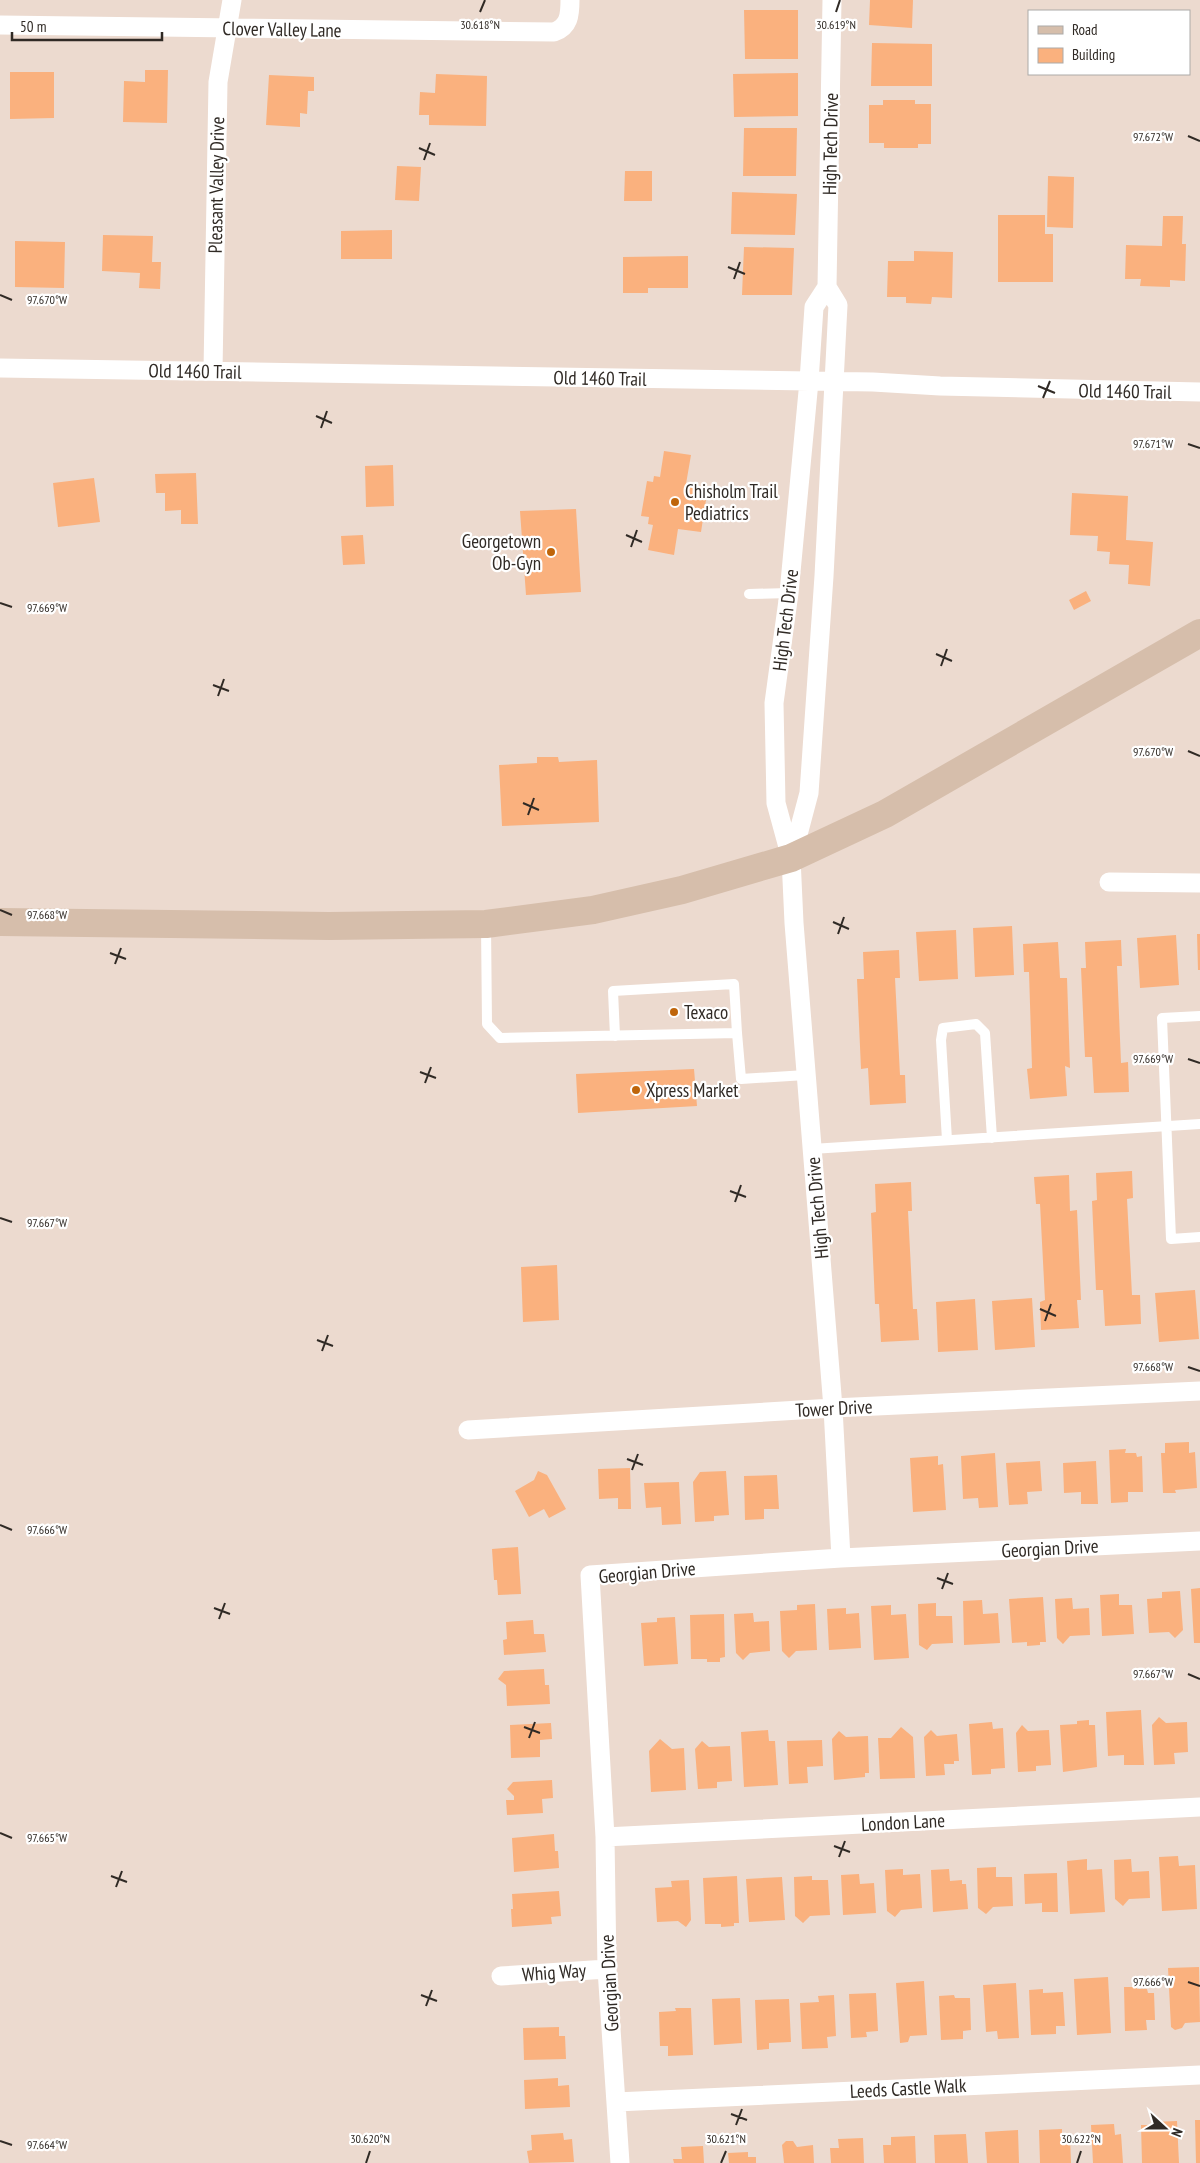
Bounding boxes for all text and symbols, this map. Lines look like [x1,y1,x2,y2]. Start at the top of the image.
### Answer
scale bar [12,10,162,42]
legend [1028,10,1190,75]
street label: Clover Valley Lane [222,16,342,42]
text: 50 m [20,17,46,36]
text: 30.618°N [460,17,500,32]
text: 30.619°N [816,17,856,32]
text: Road [1072,20,1098,39]
text: Building [1072,45,1115,64]
street label: High Tech Drive [817,92,843,195]
street label: Pleasant Valley Drive [203,116,229,254]
text: 97.672°W [1133,129,1173,144]
text: 97.670°W [27,292,67,307]
street label: Old 1460 Trail [148,358,242,384]
street label: Old 1460 Trail [553,365,647,391]
street label: Old 1460 Trail [1078,378,1172,404]
text: 97.671°W [1133,436,1173,451]
place label: Chisholm Trail Pediatrics [685,479,778,525]
marker: Chisholm Trail Pediatrics [669,496,681,508]
place label: Georgetown Ob-Gyn [462,529,541,575]
marker: Georgetown Ob-Gyn [545,546,557,558]
street label: High Tech Drive [767,568,803,672]
text: 97.669°W [27,600,67,615]
text: 97.670°W [1133,744,1173,759]
text: 97.668°W [27,907,67,922]
place label: Texaco [684,1000,728,1024]
marker: Texaco [668,1006,680,1018]
text: 97.669°W [1133,1051,1173,1066]
place label: Xpress Market [646,1078,739,1102]
marker: Xpress Market [630,1084,642,1096]
street label: High Tech Drive [801,1156,833,1260]
text: 97.667°W [27,1215,67,1230]
text: 97.668°W [1133,1359,1173,1374]
street label: Tower Drive [795,1394,873,1422]
text: 97.666°W [27,1522,67,1537]
street label: Georgian Drive [1001,1533,1099,1563]
street label: Georgian Drive [597,1556,697,1588]
text: 97.667°W [1133,1666,1173,1681]
street label: London Lane [861,1808,946,1836]
text: 97.665°W [27,1830,67,1845]
street label: Georgian Drive [594,1934,624,2032]
street label: Whig Way [521,1958,588,1986]
text: 97.666°W [1133,1974,1173,1989]
street label: Leeds Castle Walk [849,2073,967,2103]
north arrow [1140,2103,1190,2153]
text: N [1167,2126,1187,2139]
text: 30.620°N [350,2131,390,2146]
text: 30.621°N [706,2131,746,2146]
text: 30.622°N [1061,2131,1101,2146]
text: 97.664°W [27,2137,67,2152]

